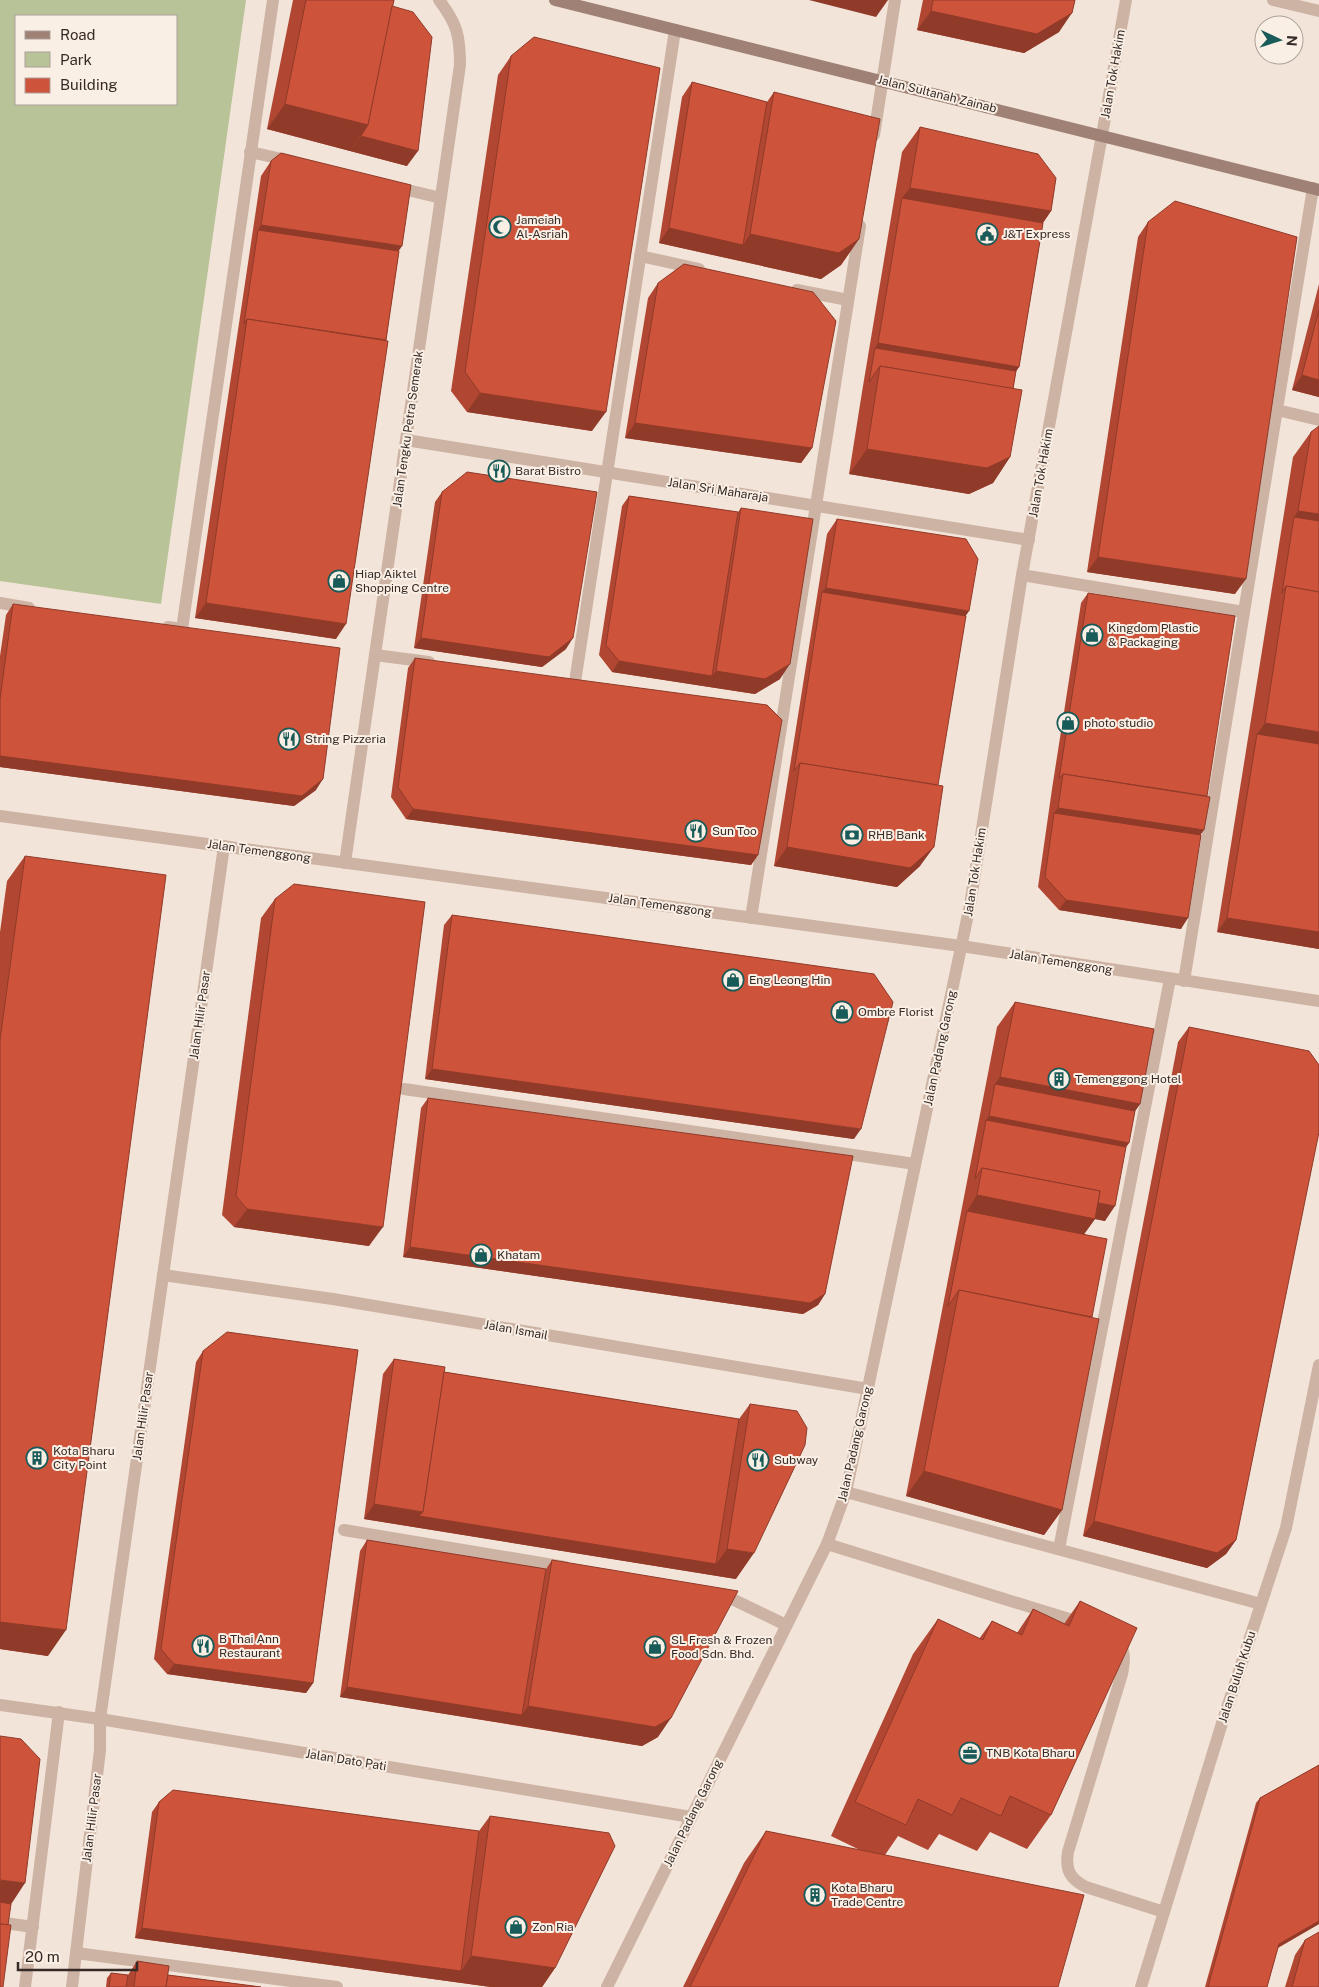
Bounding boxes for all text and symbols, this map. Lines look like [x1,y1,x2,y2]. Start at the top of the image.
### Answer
legend [15,15,178,105]
north arrow [1254,15,1304,65]
text: Road [60,26,96,43]
street label: Jalan Tok Hakim [1098,28,1128,120]
text: N [1284,35,1300,47]
text: Park [60,51,92,68]
street label: Jalan Sultanah Zainab [876,72,998,116]
text: Building [60,76,118,93]
place label: Jameiah Al-Asriah [516,213,568,241]
mosque icon: Jameiah Al-Asriah [488,215,512,239]
public building icon: J&T Express [975,222,999,246]
place label: J&T Express [1003,227,1070,241]
street label: Jalan Tengku Petra Semerak [390,350,426,508]
street label: Jalan Tok Hakim [1026,427,1056,519]
restaurant icon: Barat Bistro [487,459,511,483]
place label: Barat Bistro [515,464,581,478]
street label: Jalan Sri Maharaja [667,475,769,505]
place label: Hiap Aiktel Shopping Centre [355,567,449,595]
shop icon: Hiap Aiktel Shopping Centre [327,569,351,593]
place label: Kingdom Plastic & Packaging [1108,621,1199,649]
shop icon: Kingdom Plastic & Packaging [1080,623,1104,647]
shop icon: photo studio [1056,711,1080,735]
place label: photo studio [1084,716,1153,730]
restaurant icon: String Pizzeria [277,727,301,751]
place label: String Pizzeria [305,732,386,746]
restaurant icon: Sun Too [684,819,708,843]
bank icon: RHB Bank [840,823,864,847]
place label: Sun Too [712,824,757,838]
street label: Jalan Tok Hakim [961,826,989,918]
place label: RHB Bank [868,828,925,842]
street label: Jalan Temenggong [206,837,312,865]
street label: Jalan Temenggong [607,891,713,919]
street label: Jalan Temenggong [1008,947,1114,977]
shop icon: Eng Leong Hin [721,968,745,992]
street label: Jalan Hilir Pasar [187,969,213,1060]
place label: Eng Leong Hin [749,973,830,987]
street label: Jalan Padang Garong [921,989,959,1107]
shop icon: Ombre Florist [830,1000,854,1024]
place label: Ombre Florist [858,1005,934,1019]
building icon: Temenggong Hotel [1047,1067,1071,1091]
place label: Temenggong Hotel [1075,1072,1182,1086]
shop icon: Khatam [469,1243,493,1267]
place label: Khatam [497,1248,540,1262]
street label: Jalan Ismail [483,1318,549,1343]
street label: Jalan Hilir Pasar [130,1370,156,1461]
street label: Jalan Padang Garong [835,1385,875,1503]
place label: Kota Bharu City Point [53,1444,115,1472]
building icon: Kota Bharu City Point [25,1446,49,1470]
restaurant icon: Subway [746,1448,770,1472]
place label: Subway [774,1453,819,1467]
street label: Jalan Buluh Kubu [1216,1629,1258,1725]
place label: B Thai Ann Restaurant [219,1632,281,1660]
place label: SL Fresh & Frozen Food Sdn. Bhd. [671,1633,773,1661]
restaurant icon: B Thai Ann Restaurant [191,1634,215,1658]
shop icon: SL Fresh & Frozen Food Sdn. Bhd. [643,1635,667,1659]
office icon: TNB Kota Bharu [958,1741,982,1765]
place label: TNB Kota Bharu [986,1746,1075,1760]
street label: Jalan Dato Pati [305,1747,387,1773]
street label: Jalan Padang Garong [661,1757,725,1869]
street label: Jalan Hilir Pasar [80,1773,104,1863]
place label: Kota Bharu Trade Centre [831,1881,904,1909]
building icon: Kota Bharu Trade Centre [803,1883,827,1907]
shop icon: Zon Ria [504,1915,528,1939]
place label: Zon Ria [532,1920,574,1934]
scale bar [18,1940,136,1972]
text: 20 m [25,1948,60,1965]

